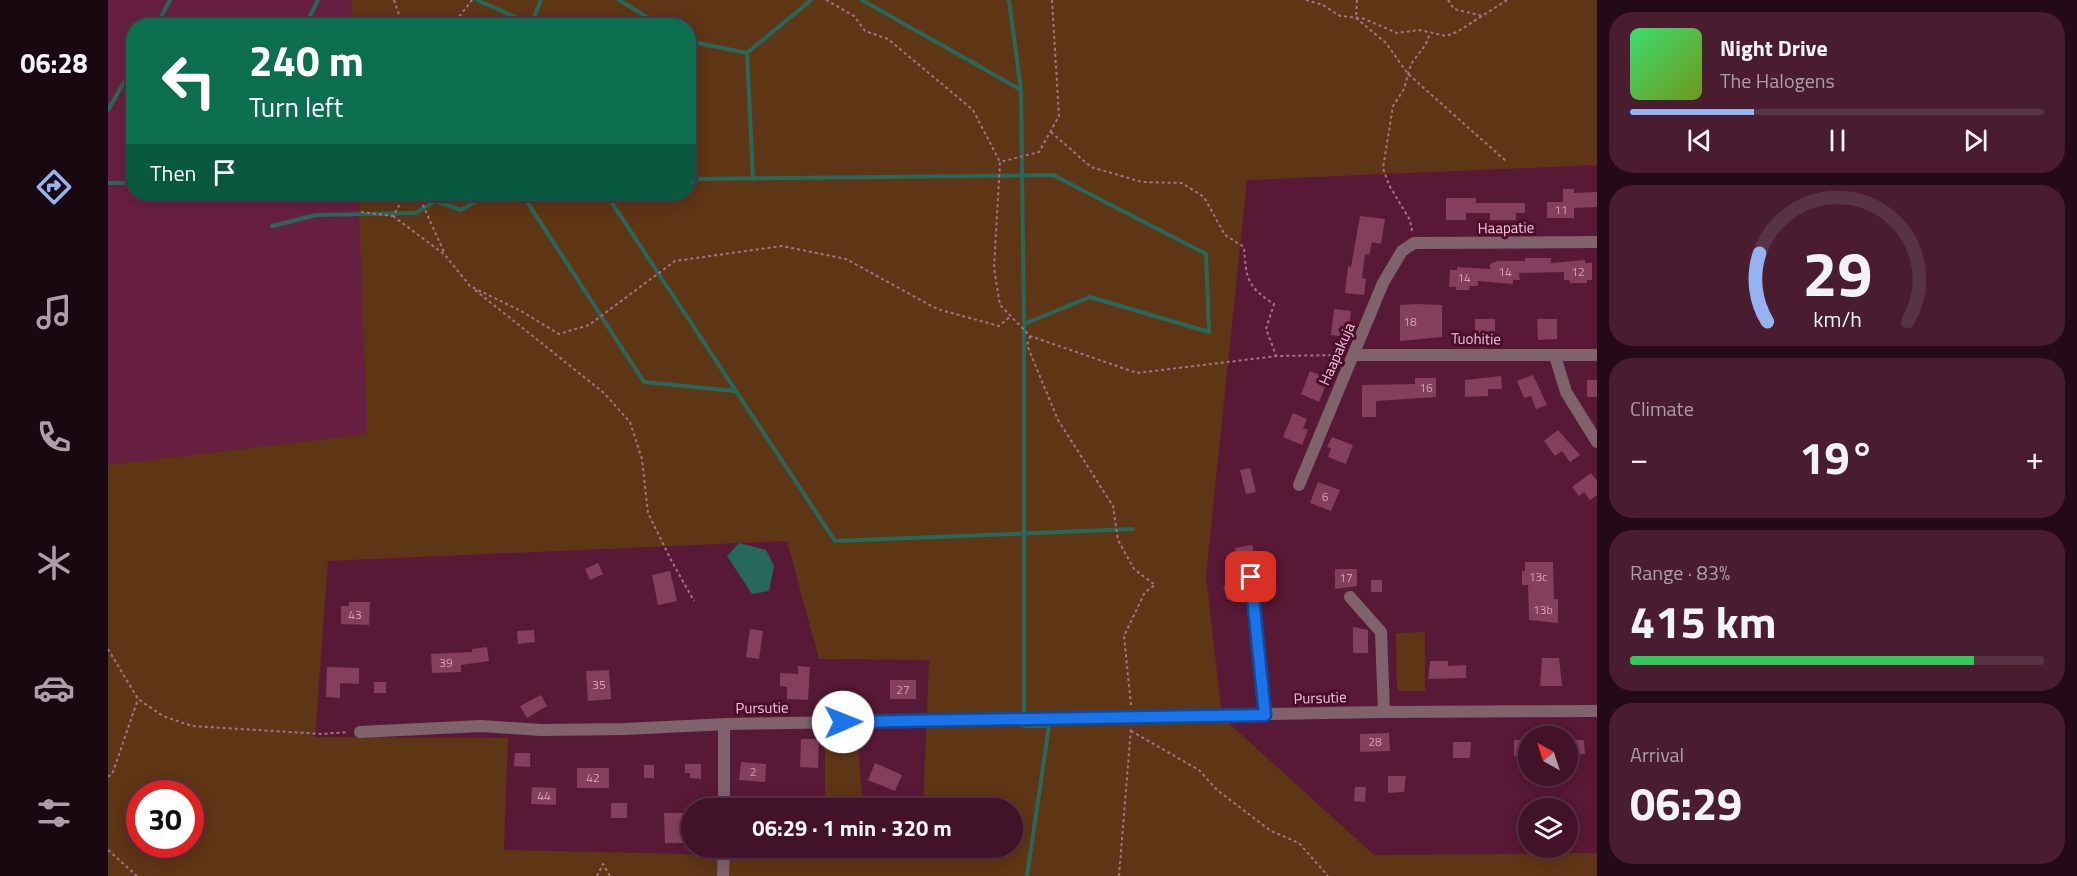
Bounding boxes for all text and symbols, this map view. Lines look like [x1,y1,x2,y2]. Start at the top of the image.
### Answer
text: 240 m [249,28,364,92]
text: Night Drive [1720,31,1828,65]
text: 06:28 [20,42,88,83]
icon: left [150,42,228,120]
text: The Halogens [1720,65,1835,96]
text: Turn left [249,86,343,127]
icon: previous [1683,124,1716,157]
icon: pause [1821,124,1854,157]
icon: next [1959,124,1992,157]
text: Then [150,156,196,190]
icon: arrive [208,156,241,189]
icon: directions [33,166,75,208]
house number: 11 [1554,200,1568,219]
street label: Haapatie [1477,216,1535,239]
text: 29 [1802,225,1872,320]
house number: 14 [1498,262,1512,281]
house number: 12 [1571,262,1585,281]
house number: 14 [1457,268,1471,287]
icon: music [33,291,75,333]
text: km/h [1813,304,1861,336]
house number: 18 [1403,312,1417,331]
street label: Haapakuja [1313,318,1361,389]
street label: Tuohitie [1451,327,1501,350]
house number: 16 [1419,378,1433,397]
text: Climate [1630,393,1694,424]
icon: phone [33,416,75,458]
text: 19° [1799,423,1875,491]
text: − [1630,433,1648,483]
text: + [2026,433,2044,483]
house number: 6 [1322,487,1329,506]
icon: climate [33,542,75,584]
pin [1225,551,1276,602]
text: Range · 83% [1630,557,1730,588]
icon: arrive [1234,560,1267,593]
house number: 13c [1529,567,1547,586]
house number: 17 [1339,568,1353,587]
text: 415 km [1630,587,1776,655]
house number: 13b [1533,600,1553,619]
house number: 43 [348,605,362,624]
house number: 39 [439,653,453,672]
icon: car [33,667,75,709]
house number: 35 [592,675,606,694]
house number: 27 [896,680,910,699]
street label: Pursutie [1293,685,1347,710]
position arrow [811,690,875,754]
street label: Pursutie [735,696,789,719]
north arrow [1518,726,1578,786]
map controls [1518,726,1578,858]
house number: 28 [1368,732,1382,751]
text: Arrival [1630,739,1684,770]
house number: 2 [750,762,756,781]
house number: 42 [586,768,600,787]
text: 06:29 [1630,769,1742,837]
speed limit sign: 30 [126,780,204,858]
house number: 44 [537,786,551,805]
icon: filters [33,792,75,834]
button: layers [1518,798,1578,858]
text: 06:29 · 1 min · 320 m [752,811,952,845]

